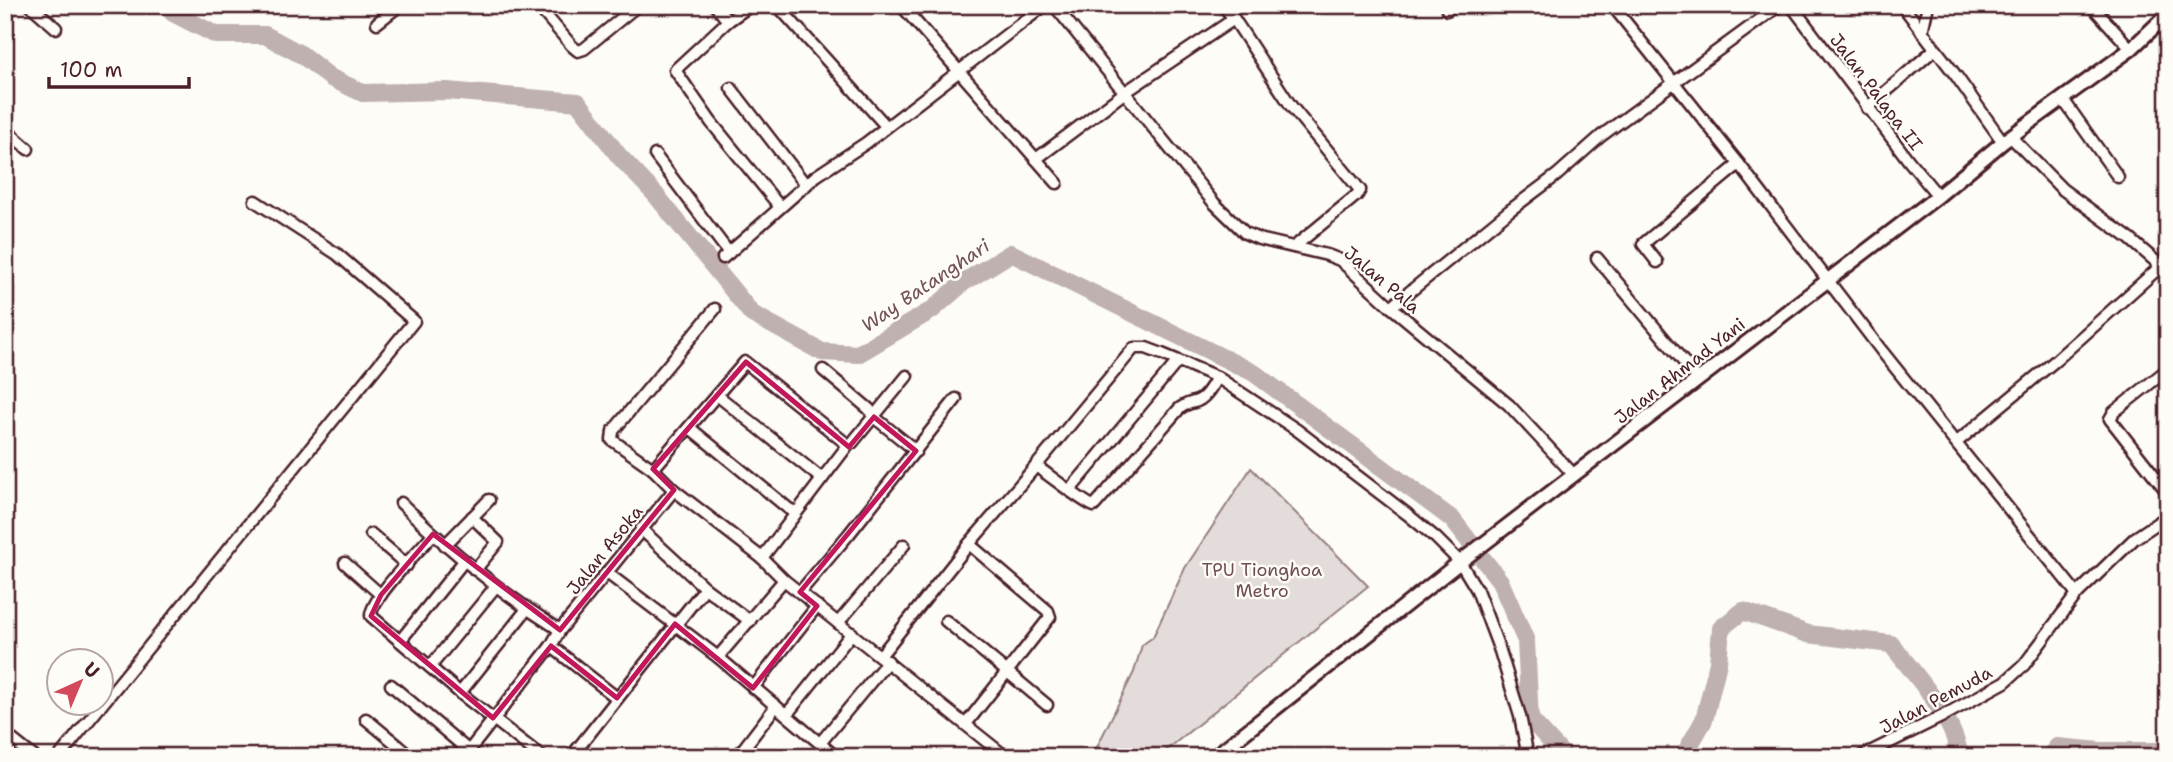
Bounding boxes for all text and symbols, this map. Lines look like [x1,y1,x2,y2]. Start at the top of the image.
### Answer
street label: Jalan Palapa II [1824,29,1928,155]
scale bar [49,46,189,90]
text: 100 m [60,56,123,84]
water label: Way Batanghari [856,233,995,338]
street label: Jalan Pala [1339,241,1425,319]
street label: Jalan Ahmad Yani [1610,312,1750,430]
street label: Jalan Asoka [561,500,649,600]
park label: TPU Tionghoa Metro [1202,558,1322,603]
north arrow [46,646,116,716]
text: U [78,657,105,684]
street label: Jalan Pemuda [1876,660,1996,740]

